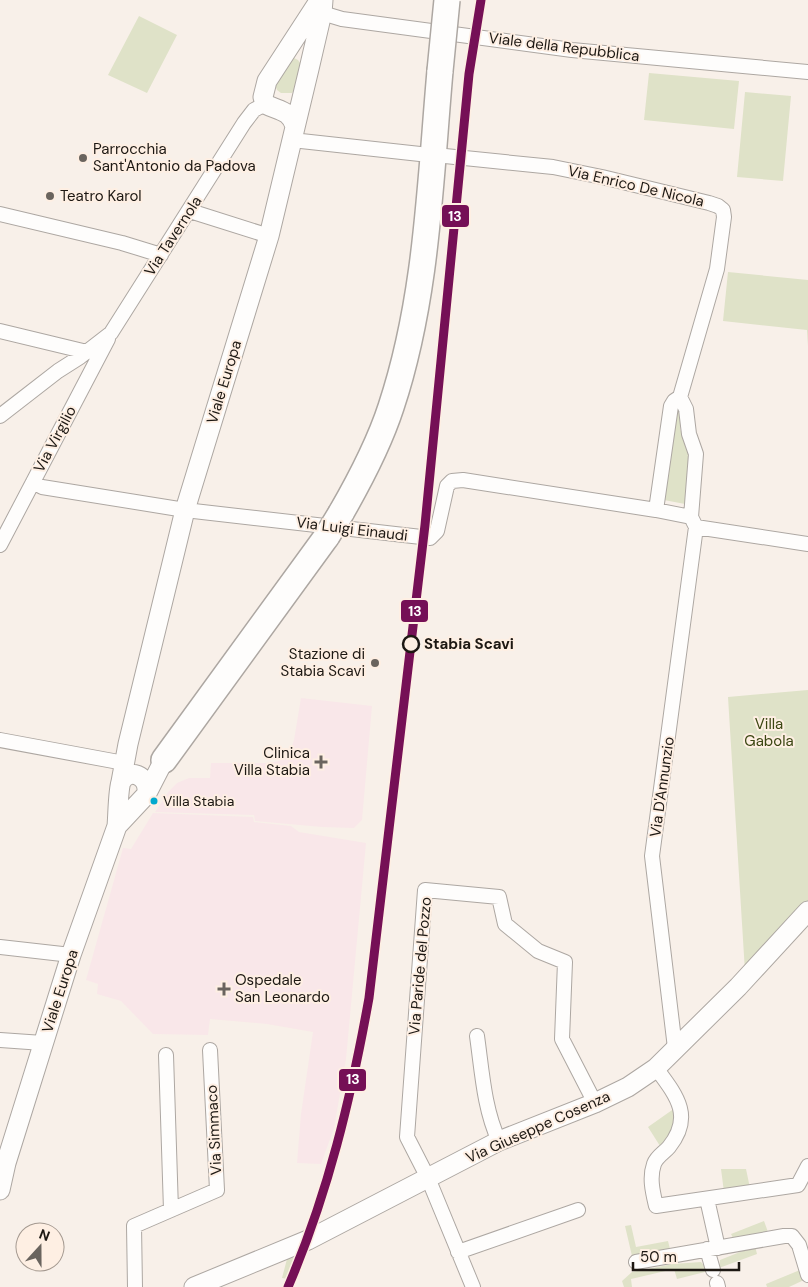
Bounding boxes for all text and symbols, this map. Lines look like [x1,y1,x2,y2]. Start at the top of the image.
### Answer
street label: Viale della Repubblica [487,28,641,66]
place label: Parrocchia Sant'Antonio da Padova [93,139,256,176]
marker: Parrocchia Sant'Antonio da Padova [77,152,89,164]
street label: Via Enrico De Nicola [566,161,706,211]
place label: Teatro Karol [60,186,142,206]
marker: Teatro Karol [44,190,56,202]
street label: Via Tavernola [140,192,206,280]
line badge: 13 [441,204,470,228]
text: 13 [448,207,462,225]
street label: Viale Europa [202,338,246,426]
street label: Via Virgilio [29,402,81,476]
street label: Via Luigi Einaudi [295,512,409,546]
line badge: 13 [400,599,429,623]
text: 13 [408,602,422,620]
place label: Stabia Scavi [424,634,514,654]
marker: Stabia Scavi [402,635,420,653]
place label: Stazione di Stabia Scavi [280,644,365,681]
marker: Stazione di Stabia Scavi [369,657,381,669]
park label: Villa Gabola [744,714,794,751]
street label: Via D'Annunzio [645,735,679,839]
place label: Clinica Villa Stabia [234,743,310,780]
marker: Clinica Villa Stabia [314,755,328,769]
place label: Villa Stabia [163,792,234,810]
marker: Villa Stabia [149,796,159,806]
street label: Via Paride del Pozzo [404,896,436,1036]
street label: Viale Europa [37,947,83,1035]
place label: Ospedale San Leonardo [235,970,330,1007]
marker: Ospedale San Leonardo [217,982,231,996]
line badge: 13 [338,1068,367,1092]
text: 13 [346,1070,360,1088]
street label: Via Simmaco [202,1084,226,1176]
street label: Via Giuseppe Cosenza [463,1086,613,1168]
north arrow [15,1222,65,1272]
text: N [37,1225,53,1245]
scale bar [633,1240,739,1272]
text: 50 m [640,1247,677,1267]

